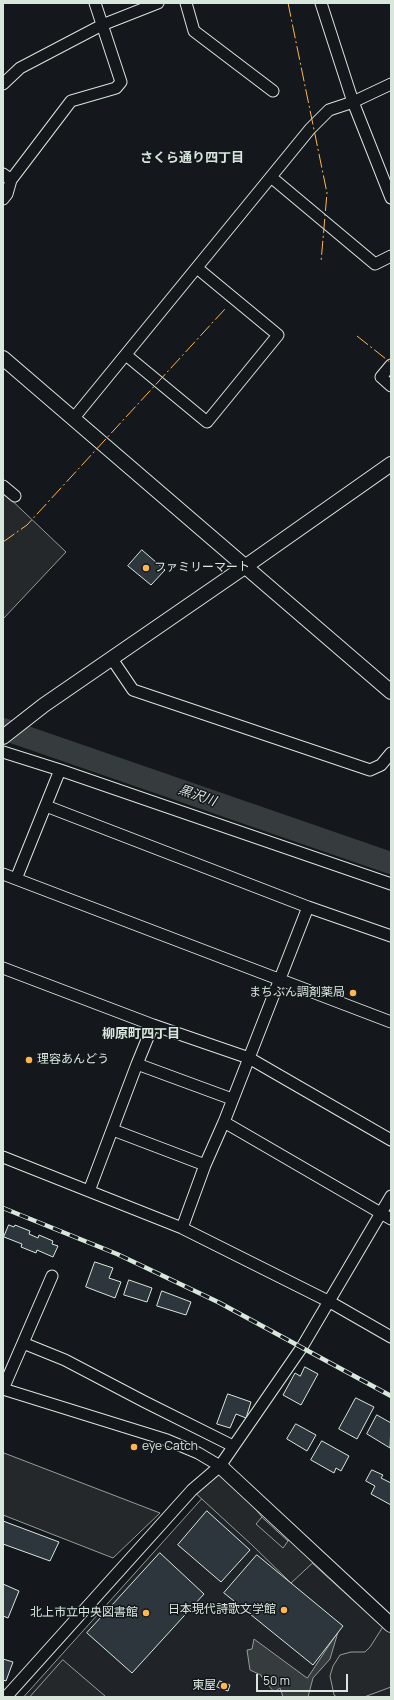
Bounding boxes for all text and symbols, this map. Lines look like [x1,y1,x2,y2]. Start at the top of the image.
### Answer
district label: さくら通り四丁目 [140,150,244,166]
place label: ファミリーマート [154,561,250,575]
marker: ファミリーマート [141,563,151,573]
water label: 黒沢川 [176,782,218,810]
place label: まちぶん調剤薬局 [249,986,345,1000]
marker: まちぶん調剤薬局 [348,988,358,998]
district label: 柳原町四丁目 [102,1026,180,1042]
place label: 理容あんどう [37,1053,109,1067]
marker: 理容あんどう [24,1055,34,1065]
place label: eye Catch [142,1440,198,1454]
marker: eye Catch [129,1442,139,1452]
place label: 日本現代詩歌文学館 [168,1603,276,1617]
marker: 日本現代詩歌文学館 [279,1605,289,1615]
place label: 北上市立中央図書館 [30,1606,138,1620]
marker: 北上市立中央図書館 [141,1608,151,1618]
scale bar [258,1666,350,1692]
text: 50 m [263,1672,290,1689]
place label: 東屋 [192,1679,216,1693]
marker: 東屋 [219,1681,229,1691]

